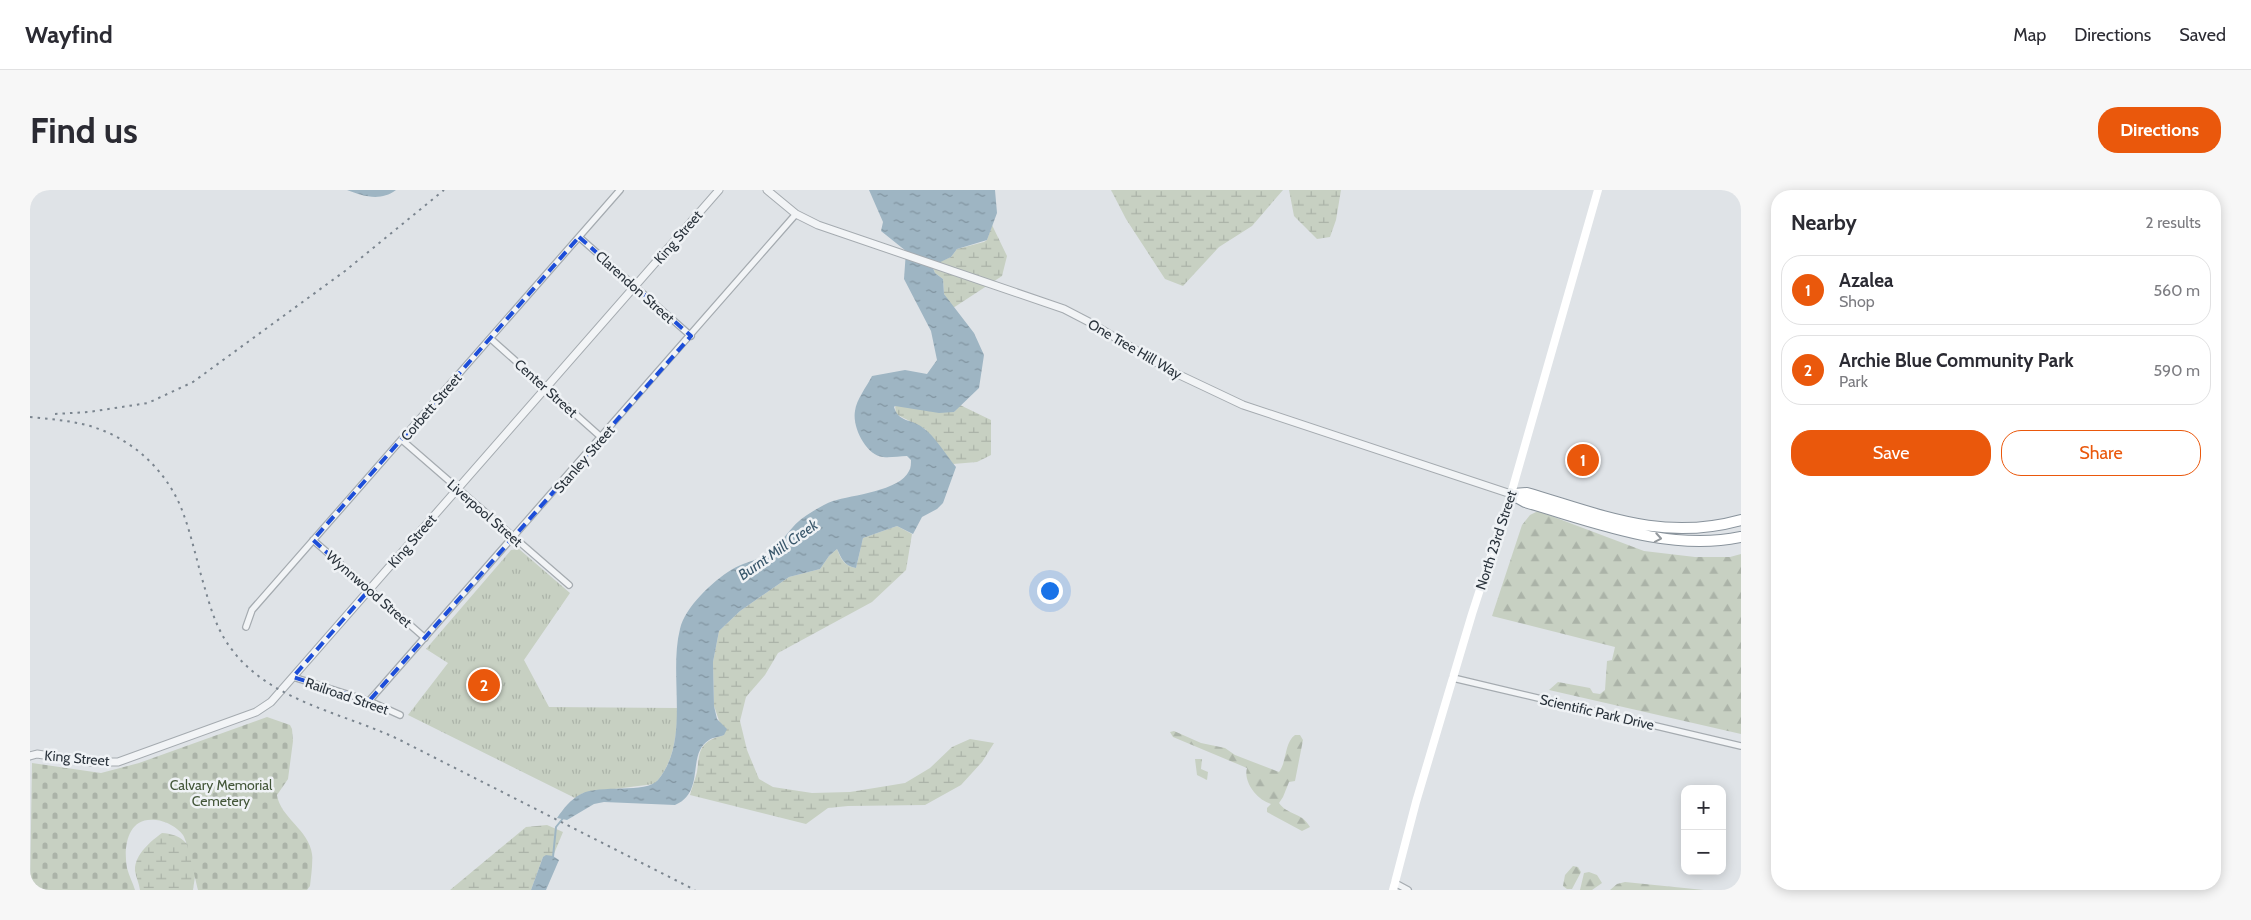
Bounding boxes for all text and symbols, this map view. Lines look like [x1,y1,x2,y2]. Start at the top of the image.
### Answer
text: Wayfind [25,20,113,49]
text: Map [2013,24,2046,46]
text: Directions [2074,24,2151,46]
text: Saved [2179,24,2226,46]
button: Directions [2098,107,2221,153]
text: Find us [30,109,138,152]
street label: King Street [650,206,706,267]
text: Nearby [1791,210,1857,235]
text: 2 results [2145,213,2201,232]
street label: Clarendon Street [592,247,679,327]
text: Azalea [1839,269,1893,292]
text: 1 [1805,281,1811,300]
text: 560 m [2153,281,2200,300]
text: Shop [1839,292,1875,311]
street label: One Tree Hill Way [1085,315,1185,383]
text: Archie Blue Community Park [1839,349,2074,372]
street label: Center Street [511,355,581,421]
text: 2 [1804,361,1812,380]
text: 590 m [2153,361,2200,380]
street label: Corbett Street [397,369,466,445]
text: Park [1839,372,1868,391]
street label: Stanley Street [550,421,618,497]
button: Save [1791,430,1991,476]
button: Share [2001,430,2201,476]
pin: 1 [1567,441,1599,479]
street label: Liverpool Street [444,475,527,551]
street label: North 23rd Street [1471,488,1521,592]
street label: King Street [384,510,440,571]
water label: Burnt Mill Creek [735,516,822,584]
one-way arrow [1653,532,1662,542]
street label: Wynnwood Street [322,547,416,631]
your location [1037,578,1063,604]
pin: 2 [468,666,500,704]
street label: Railroad Street [303,673,391,719]
street label: Scientific Park Drive [1538,690,1656,734]
street label: King Street [44,746,111,770]
park label: Calvary Memorial Cemetery [170,776,273,810]
map controls [1681,785,1726,875]
button: + [1681,785,1726,830]
button: − [1681,830,1726,875]

